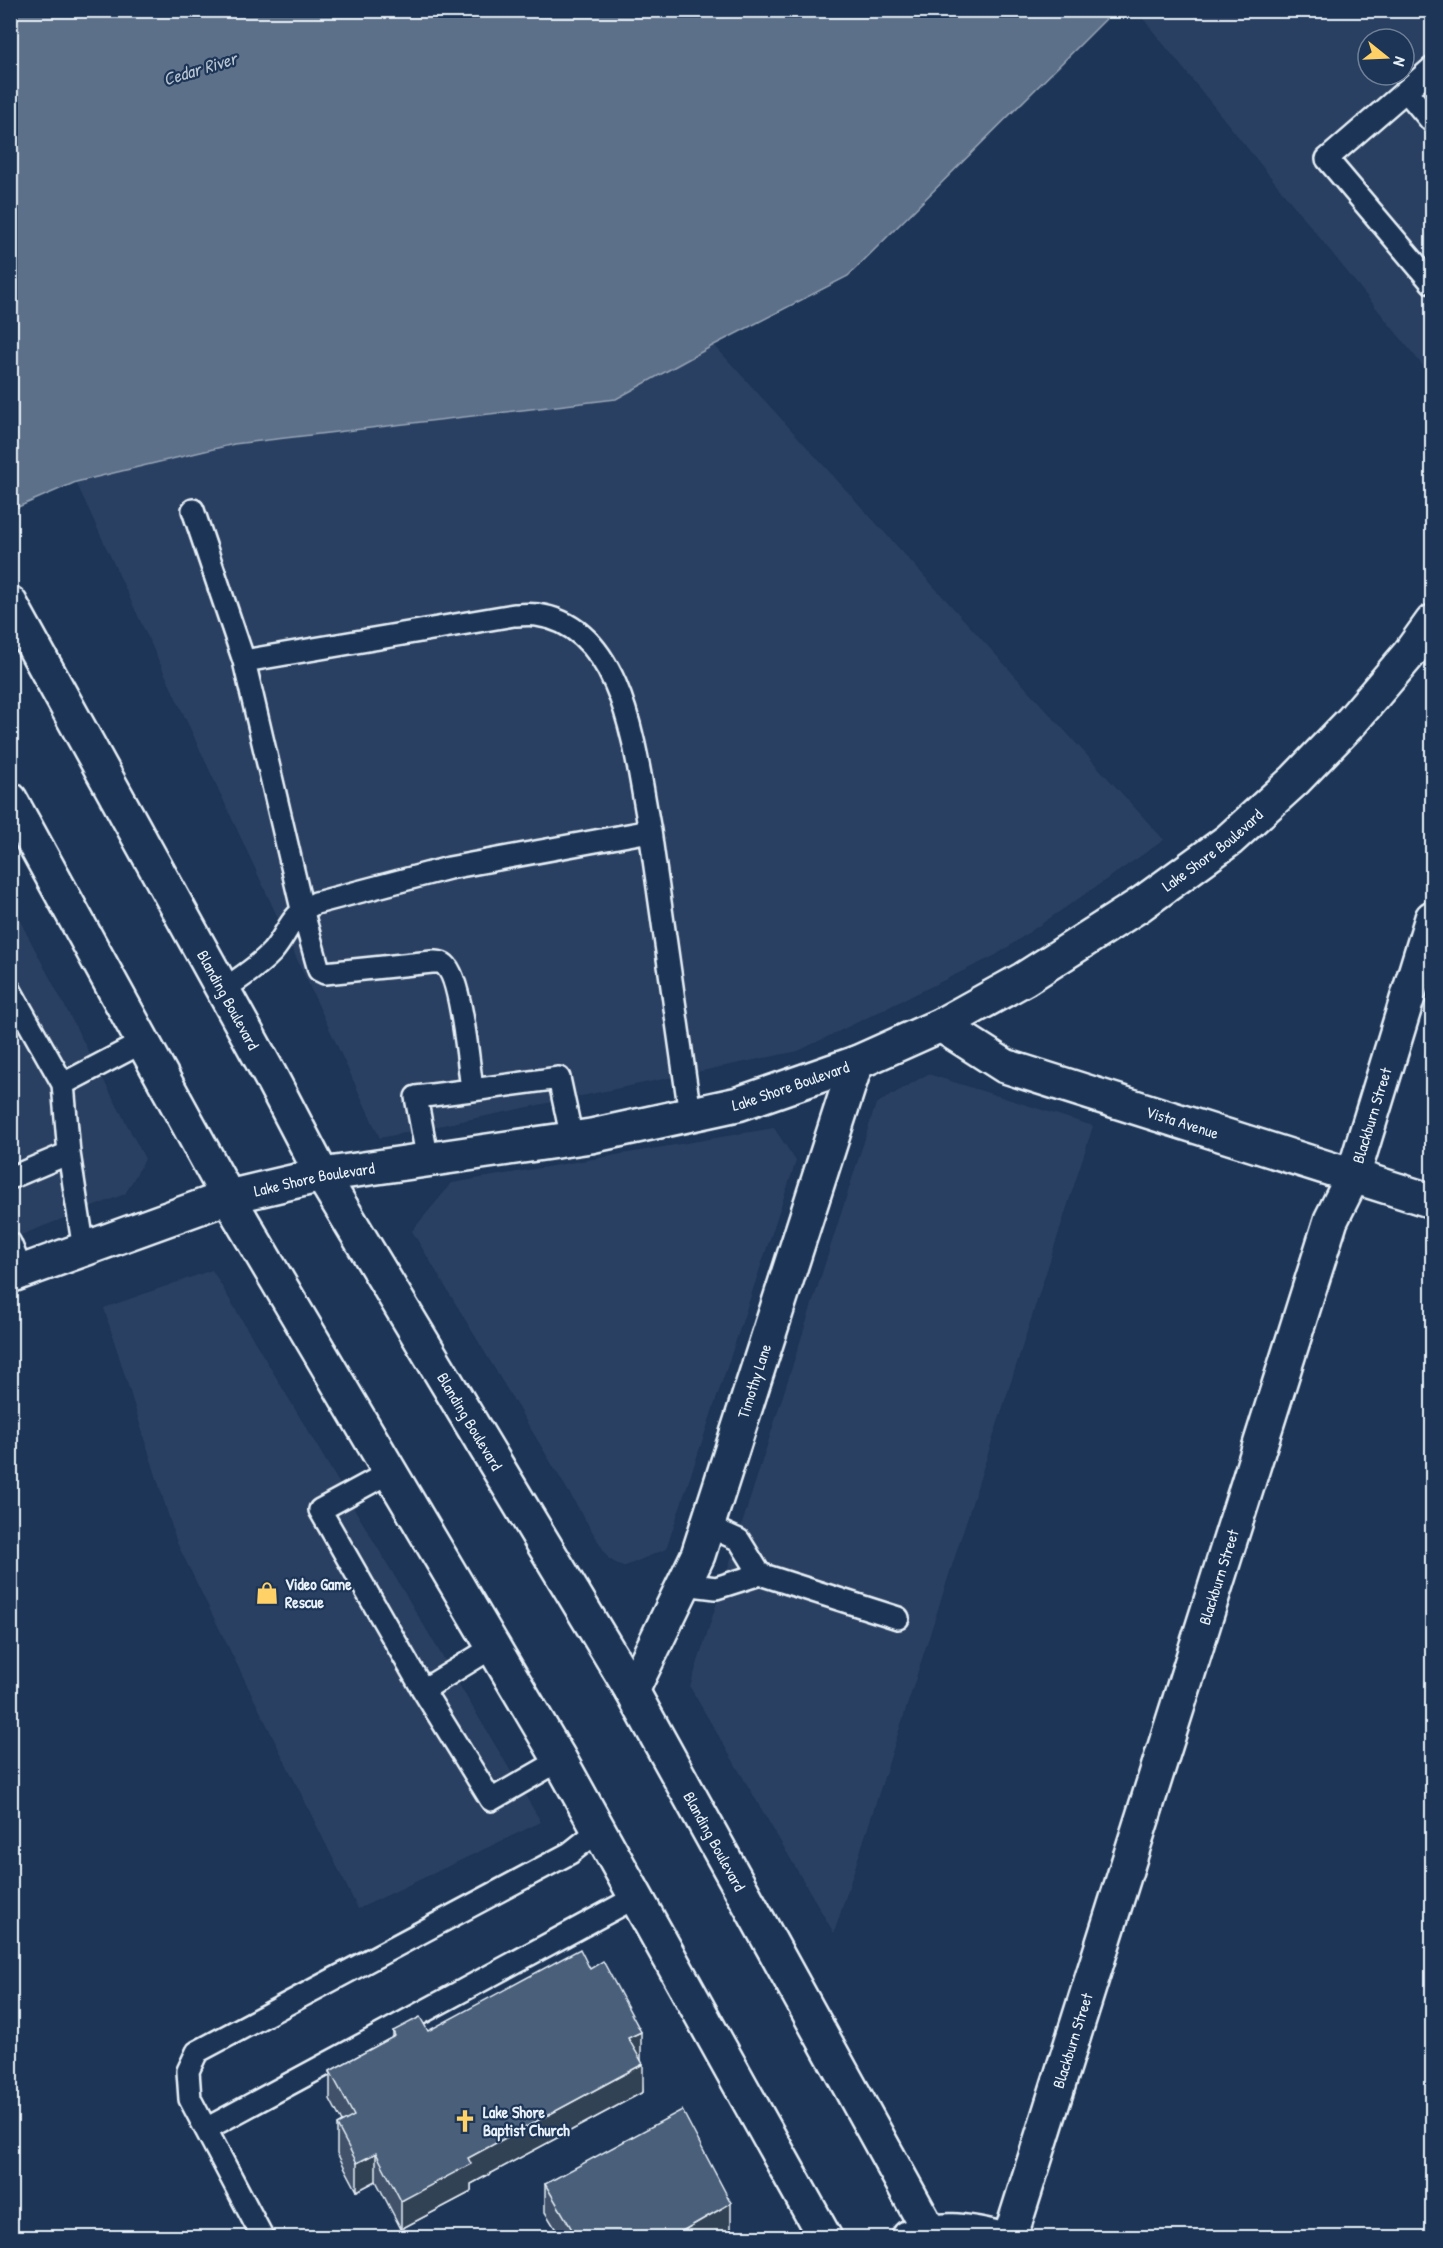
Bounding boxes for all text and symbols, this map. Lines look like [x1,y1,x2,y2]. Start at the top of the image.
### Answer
north arrow [1356,27,1416,87]
water label: Cedar River [160,45,242,92]
text: N [1388,54,1412,70]
street label: Lake Shore Boulevard [1157,804,1267,896]
street label: Blanding Boulevard [192,946,265,1054]
street label: Lake Shore Boulevard [730,1055,852,1116]
street label: Blackburn Street [1347,1064,1397,1166]
street label: Vista Avenue [1143,1100,1222,1144]
street label: Lake Shore Boulevard [252,1157,376,1202]
street label: Timothy Lane [732,1340,776,1421]
street label: Blanding Boulevard [432,1368,508,1474]
street label: Blackburn Street [1193,1526,1244,1628]
place label: Video Game Rescue [285,1573,352,1613]
shop icon: Video Game Rescue [254,1580,280,1606]
street label: Blanding Boulevard [678,1787,751,1895]
street label: Blackburn Street [1047,1990,1098,2091]
place label: Lake Shore Baptist Church [483,2101,570,2142]
church icon: Lake Shore Baptist Church [452,2108,478,2134]

